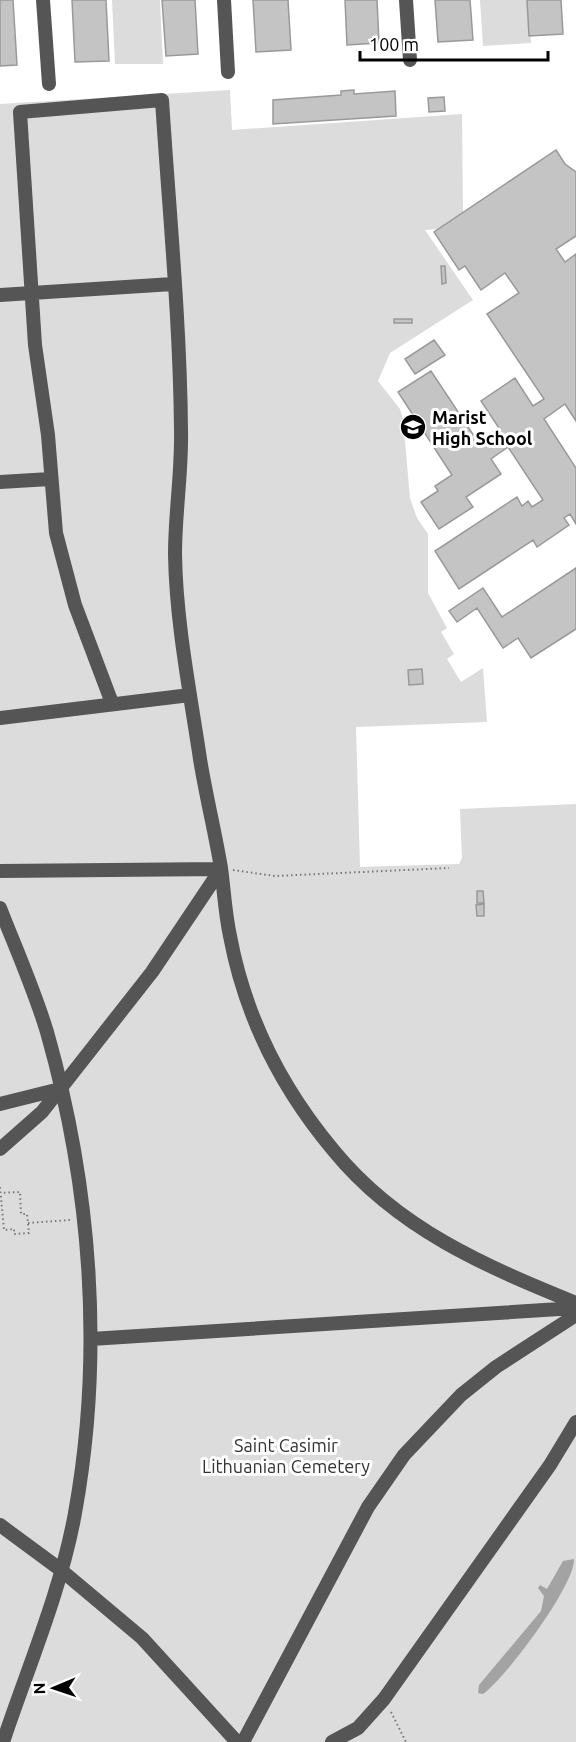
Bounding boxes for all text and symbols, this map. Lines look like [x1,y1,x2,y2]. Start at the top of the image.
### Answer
scale bar [360,24,548,62]
text: 100 m [369,34,419,54]
place label: Marist High School [432,407,533,448]
school or university icon: Marist High School [398,412,428,442]
park label: Saint Casimir Lithuanian Cemetery [202,1435,370,1476]
north arrow [24,1658,84,1718]
text: N [30,1682,48,1695]

